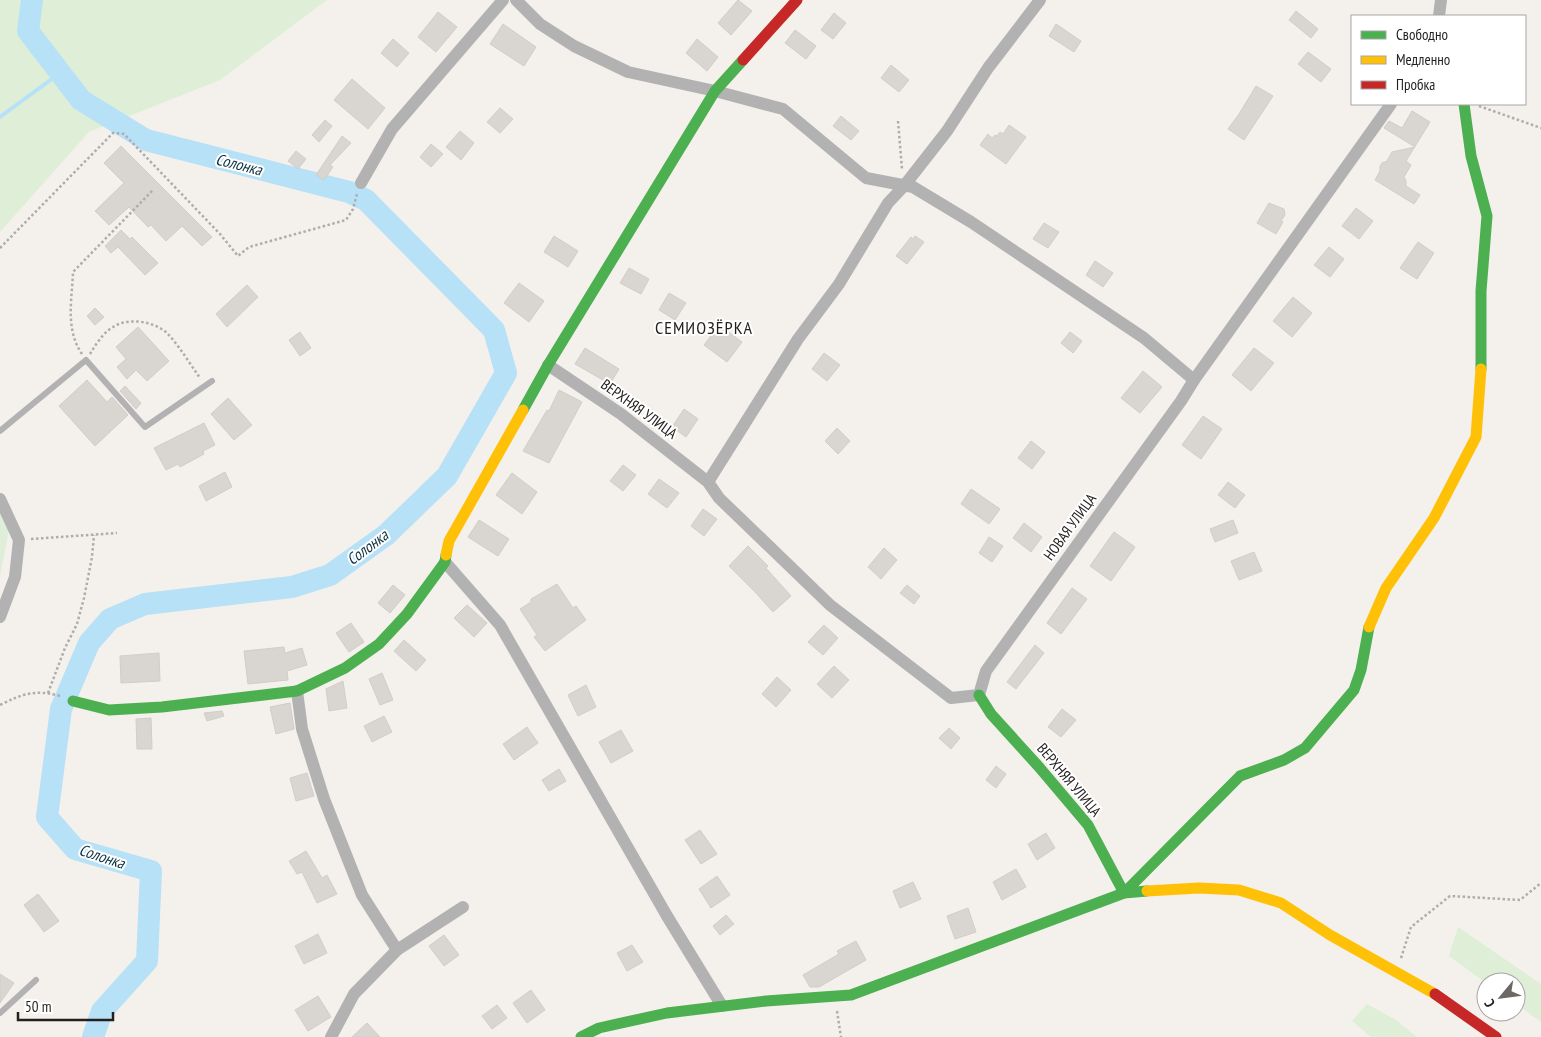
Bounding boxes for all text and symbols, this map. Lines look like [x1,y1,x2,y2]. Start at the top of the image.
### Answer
legend [1351,15,1526,105]
text: Свободно [1396,25,1448,44]
text: Медленно [1396,50,1450,69]
text: Пробка [1396,75,1435,94]
water label: Солонка [214,149,266,180]
district label: СЕМИОЗЁРКА [655,316,753,339]
street label: ВЕРХНЯЯ УЛИЦА [597,375,682,443]
street label: НОВАЯ УЛИЦА [1039,489,1101,564]
water label: Солонка [342,524,393,569]
street label: ВЕРХНЯЯ УЛИЦА [1033,739,1106,821]
water label: Солонка [77,839,129,873]
north arrow [1476,972,1526,1022]
scale bar [18,990,112,1022]
text: С [1480,996,1499,1010]
text: 50 m [25,997,51,1016]

